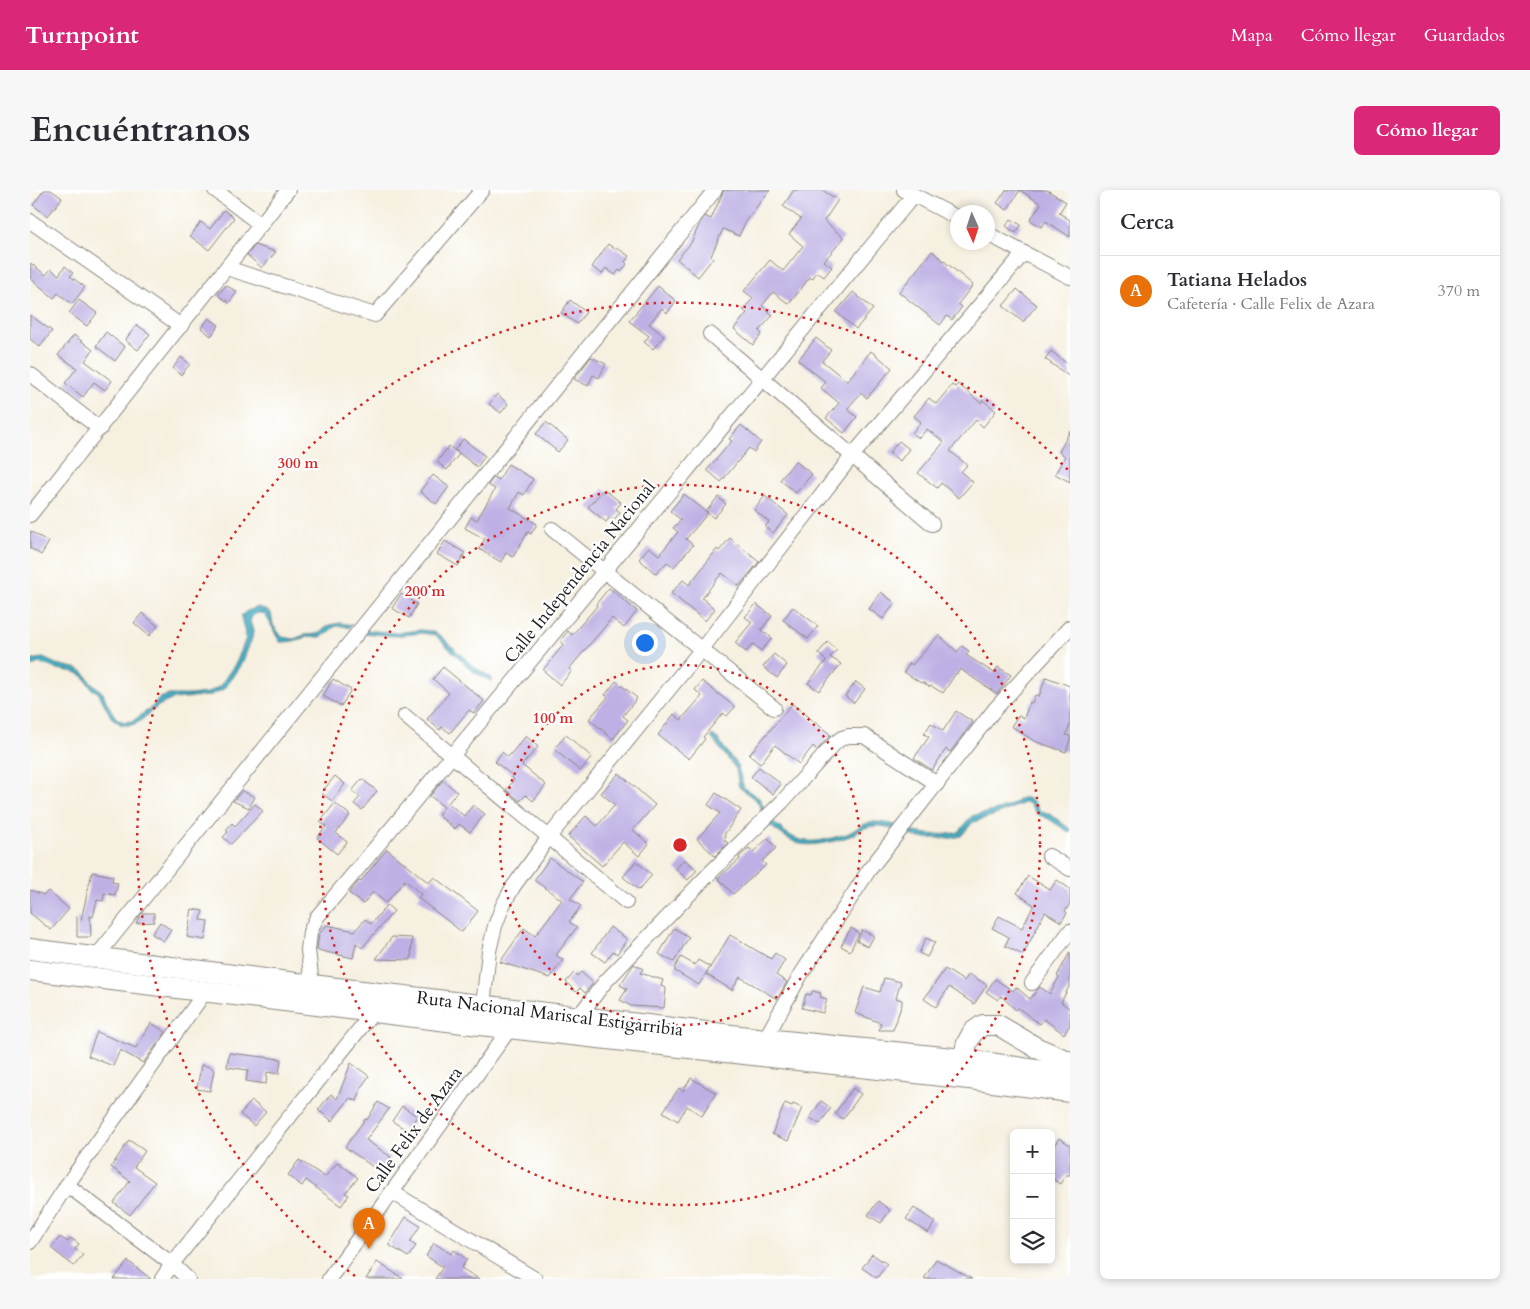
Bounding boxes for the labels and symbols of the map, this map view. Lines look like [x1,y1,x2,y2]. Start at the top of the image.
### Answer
north arrow [950,205,995,250]
text: 300 m [278,453,319,473]
street label: Calle Independencia Nacional [498,475,662,669]
text: 200 m [405,581,446,601]
your location [632,630,658,656]
text: 100 m [533,708,574,728]
centre of rings [671,836,689,854]
street label: Ruta Nacional Mariscal Estigarribia [415,985,685,1043]
street label: Calle Felix de Azara [359,1061,469,1198]
pin: A [353,1208,385,1249]

